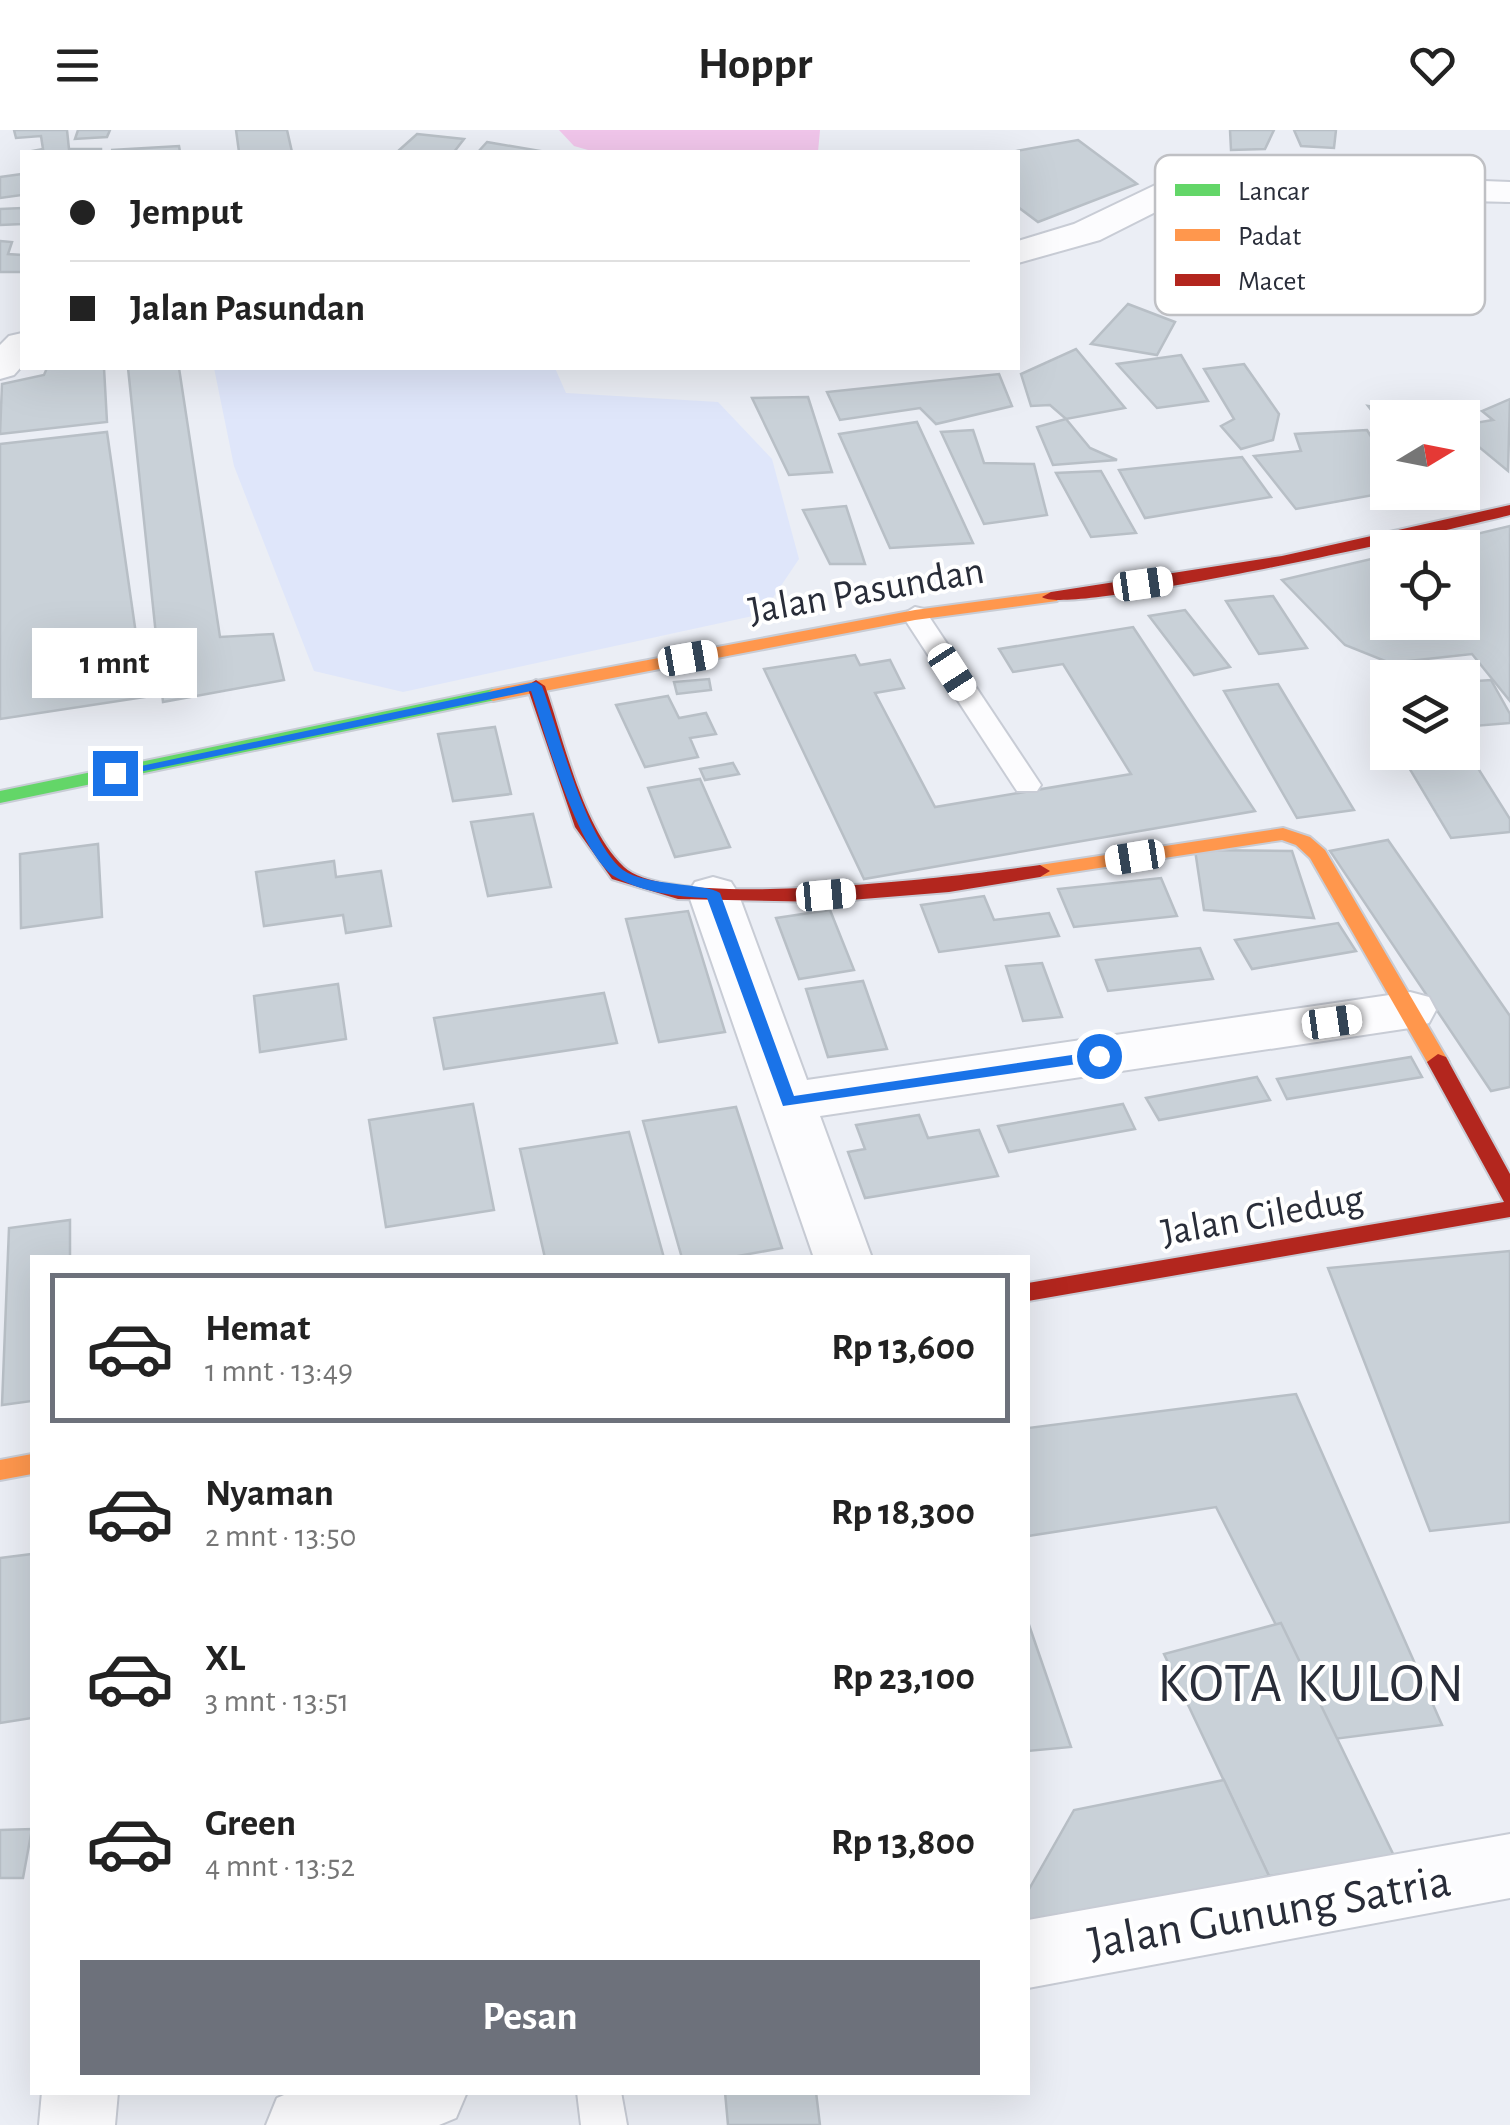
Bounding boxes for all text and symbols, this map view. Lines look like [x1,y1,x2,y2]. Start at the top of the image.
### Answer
icon: menu [50,38,105,93]
icon: heart [1405,38,1460,93]
text: Hoppr [698,42,812,87]
legend [1155,155,1485,315]
text: Lancar [1238,178,1309,206]
text: Jemput [130,194,243,232]
text: Padat [1238,223,1301,251]
text: Macet [1238,268,1305,296]
text: Jalan Pasundan [130,290,365,328]
north arrow [1370,400,1480,510]
map controls [1370,400,1480,770]
button: locate [1370,530,1480,640]
street label: Jalan Pasundan [745,551,987,631]
car [1111,565,1175,603]
callout: 1 mnt [32,628,198,698]
car [656,638,720,678]
car [923,639,981,705]
text: 1 mnt [80,647,149,679]
button: layers [1370,660,1480,770]
route end [93,751,138,796]
car [1103,837,1167,877]
car [795,877,857,913]
car [1300,1003,1364,1041]
route start [1077,1034,1122,1079]
street label: Jalan Ciledug [1158,1178,1367,1253]
icon: car [85,1303,175,1393]
text: Hemat [205,1310,310,1348]
text: Rp 13,600 [831,1329,975,1367]
text: 1 mnt · 13:49 [205,1355,353,1387]
icon: car [85,1468,175,1558]
text: Nyaman [205,1475,334,1513]
text: Rp 18,300 [831,1494,975,1532]
text: 2 mnt · 13:50 [205,1520,357,1552]
icon: car [85,1633,175,1723]
text: XL [205,1640,245,1678]
district label: KOTA KULON [1157,1657,1467,1712]
text: Rp 23,100 [832,1659,975,1697]
text: 3 mnt · 13:51 [205,1685,349,1717]
icon: car [85,1798,175,1888]
text: Green [205,1805,296,1843]
text: Rp 13,800 [831,1824,975,1862]
text: 4 mnt · 13:52 [205,1850,355,1882]
street label: Jalan Gunung Satria [1084,1857,1455,1968]
button: Pesan [80,1960,980,2075]

